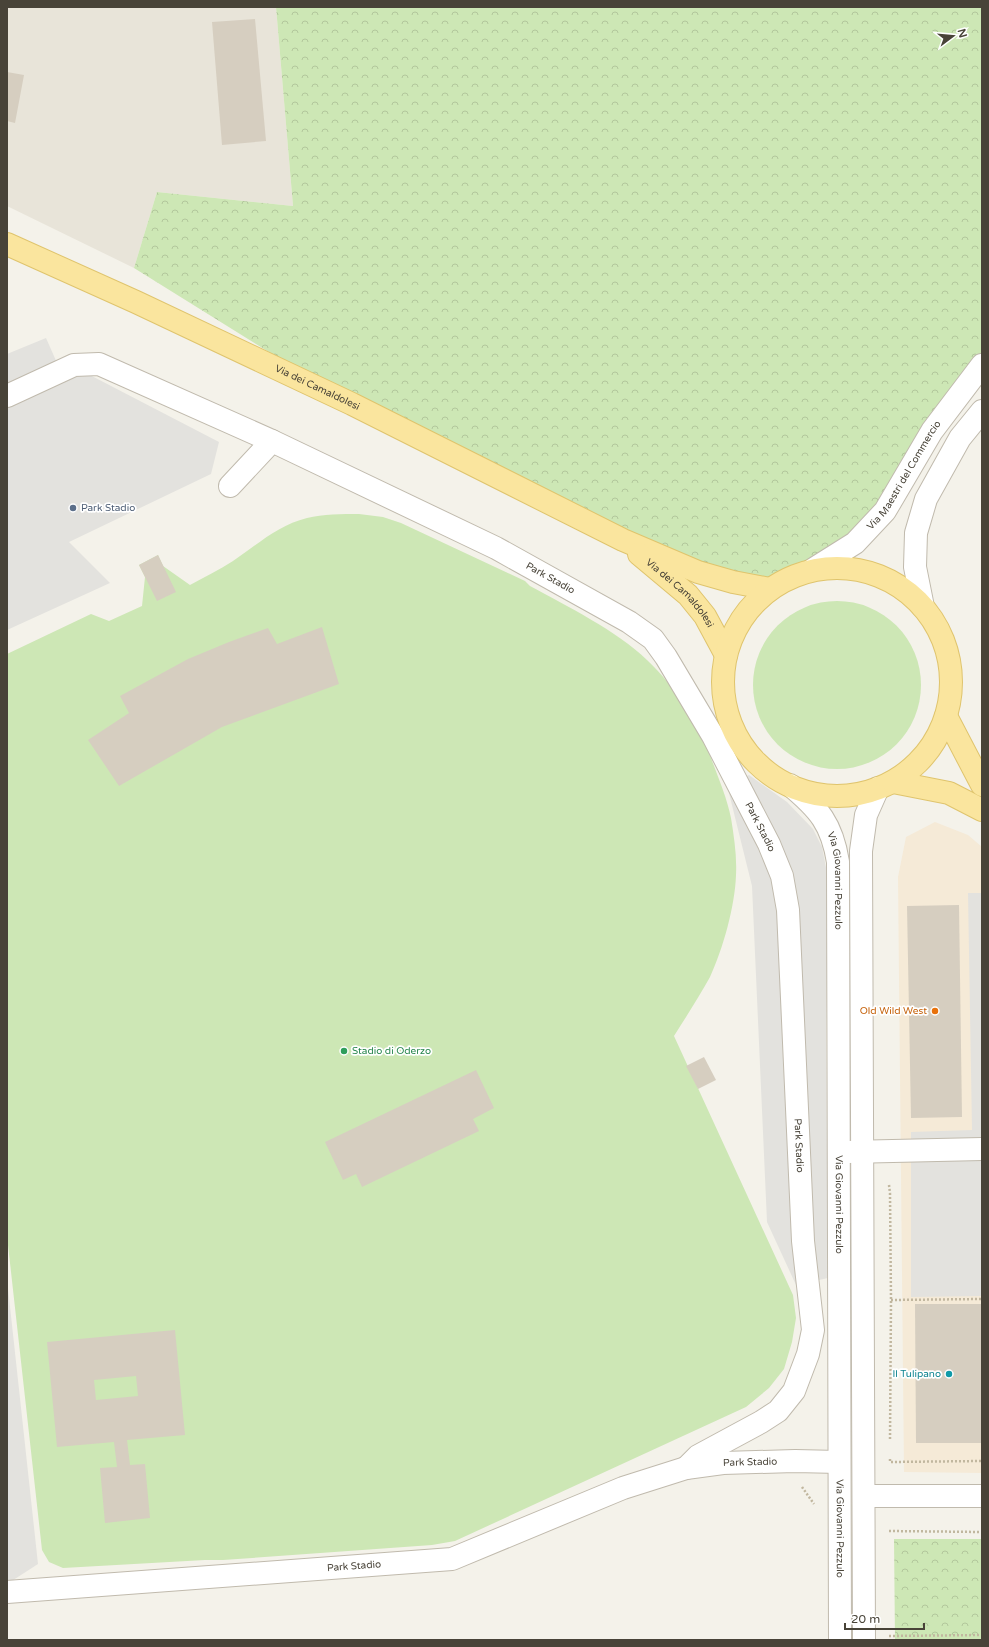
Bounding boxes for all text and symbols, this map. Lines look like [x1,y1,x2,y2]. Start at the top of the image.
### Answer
north arrow [933,16,973,56]
text: N [955,27,970,39]
street label: Via dei Camaldolesi [273,362,362,413]
street label: Via Maestri del Commercio [865,418,944,532]
place label: Park Stadio [81,502,135,514]
marker: Park Stadio [68,503,78,513]
street label: Via dei Camaldolesi [643,556,716,630]
street label: Park Stadio [524,560,577,597]
street label: Park Stadio [742,800,778,854]
street label: Via Giovanni Pezzulo [825,830,844,930]
place label: Old Wild West [860,1005,927,1017]
marker: Old Wild West [930,1006,940,1016]
place label: Stadio di Oderzo [352,1045,431,1057]
marker: Stadio di Oderzo [339,1046,349,1056]
street label: Park Stadio [791,1118,806,1173]
street label: Via Giovanni Pezzulo [833,1155,845,1254]
place label: Il Tulipano [893,1368,941,1380]
marker: Il Tulipano [944,1369,954,1379]
street label: Park Stadio [723,1455,777,1469]
street label: Via Giovanni Pezzulo [834,1479,846,1578]
street label: Park Stadio [327,1558,382,1574]
scale bar [845,1605,924,1631]
text: 20 m [851,1612,880,1626]

